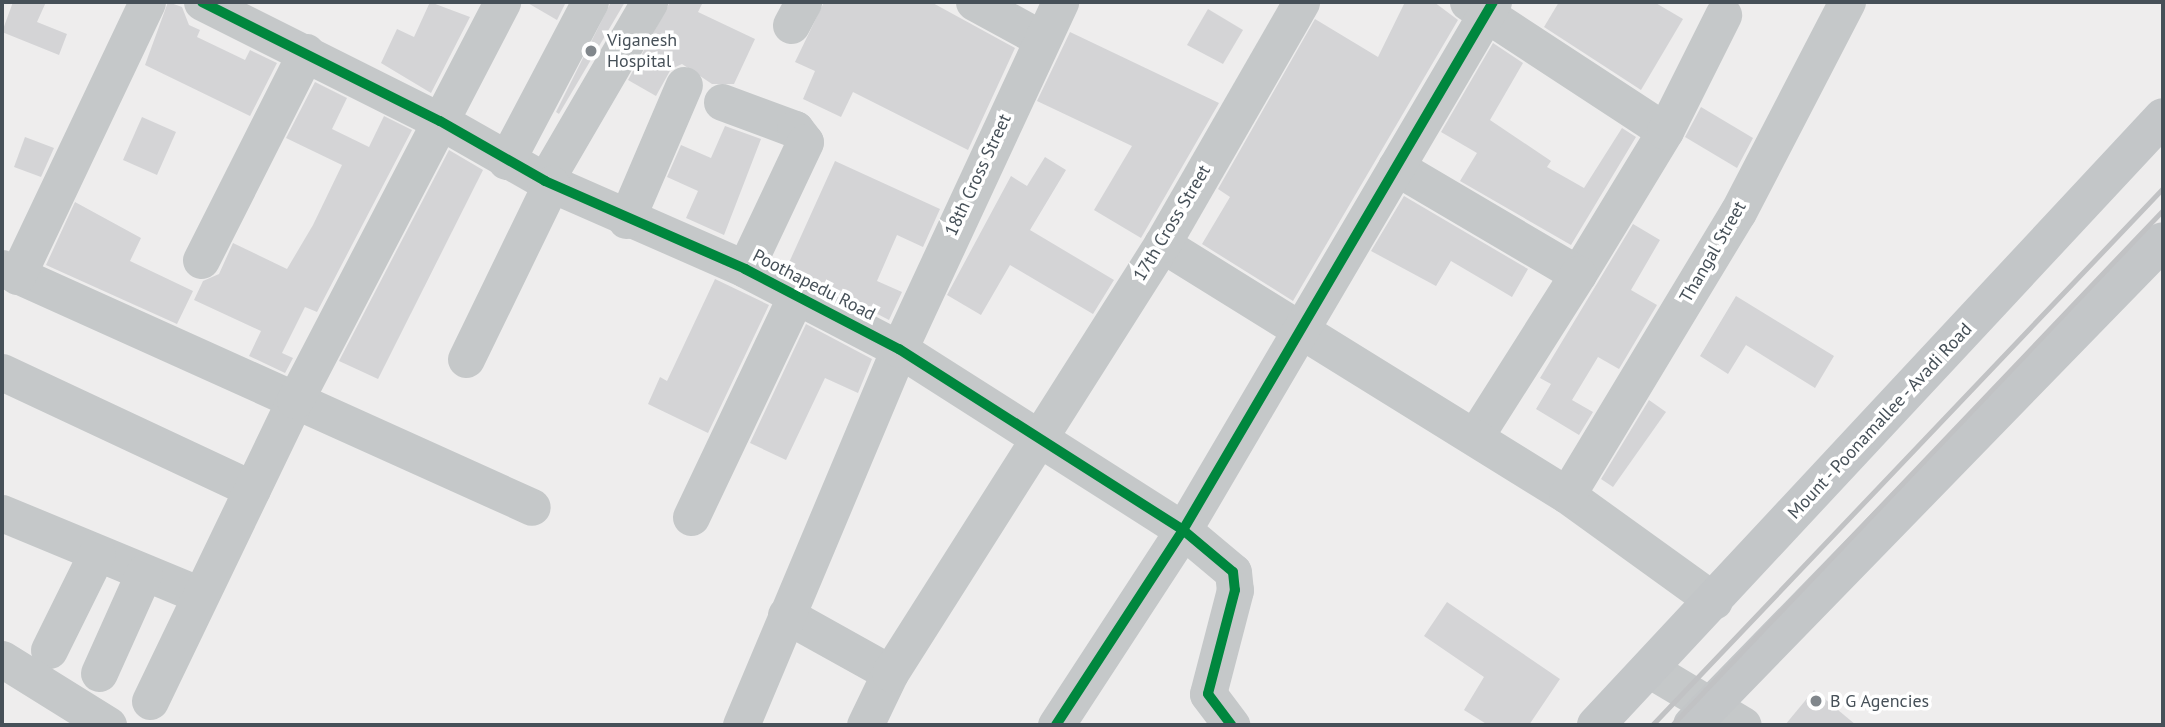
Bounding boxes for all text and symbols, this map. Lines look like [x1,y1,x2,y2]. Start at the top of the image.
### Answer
place label: Viganesh Hospital [607,30,677,72]
marker: Viganesh Hospital [581,41,601,61]
street label: 18th Cross Street [940,111,1016,239]
street label: 17th Cross Street [1129,161,1215,285]
street label: Thangal Street [1675,198,1751,306]
street label: Poothapedu Road [749,245,879,325]
street label: Mount - Poonamallee - Avadi Road [1781,316,1979,526]
place label: B G Agencies [1830,690,1930,712]
marker: B G Agencies [1808,693,1824,709]

